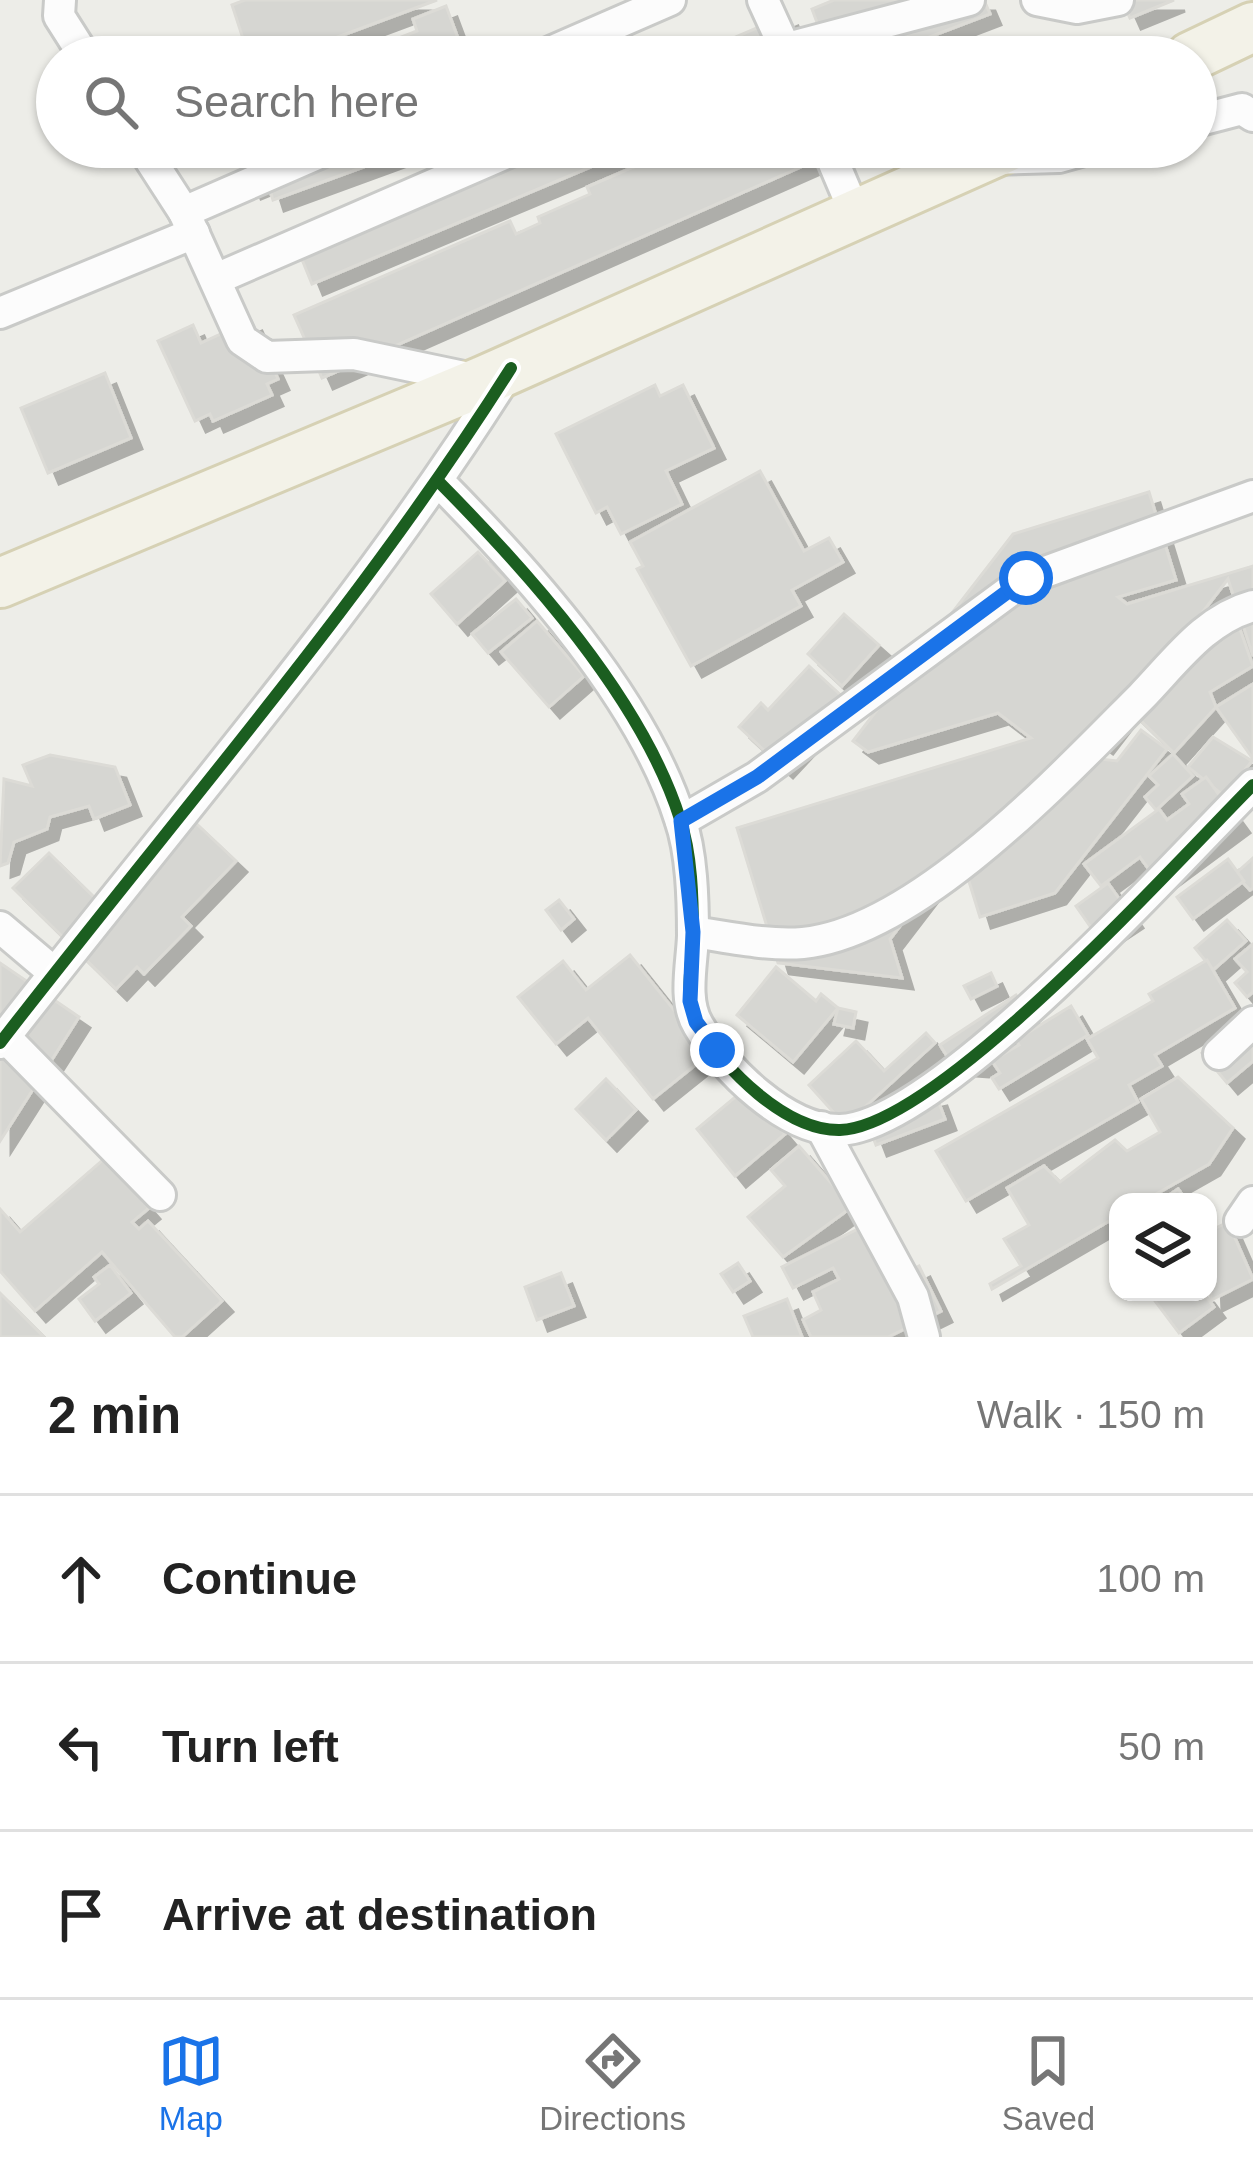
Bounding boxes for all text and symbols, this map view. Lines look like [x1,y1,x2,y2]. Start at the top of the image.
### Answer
search box [36,36,1217,168]
icon: search [78,69,144,135]
text: Search here [174,76,419,127]
route start [999,551,1053,605]
route end [690,1023,744,1077]
map controls [1109,1193,1217,1301]
button: layers [1109,1193,1217,1301]
text: 2 min [48,1387,181,1444]
text: Walk · 150 m [977,1393,1205,1436]
icon: ahead [48,1546,114,1612]
text: Continue [162,1553,357,1604]
text: 100 m [1097,1557,1205,1600]
icon: left [48,1714,114,1780]
text: Turn left [162,1721,339,1772]
text: 50 m [1118,1725,1205,1768]
icon: arrive [48,1882,114,1948]
text: Arrive at destination [162,1889,597,1940]
tab: Map [158,2028,224,2138]
tab: Directions [539,2028,686,2138]
tab: Saved [1002,2028,1095,2138]

